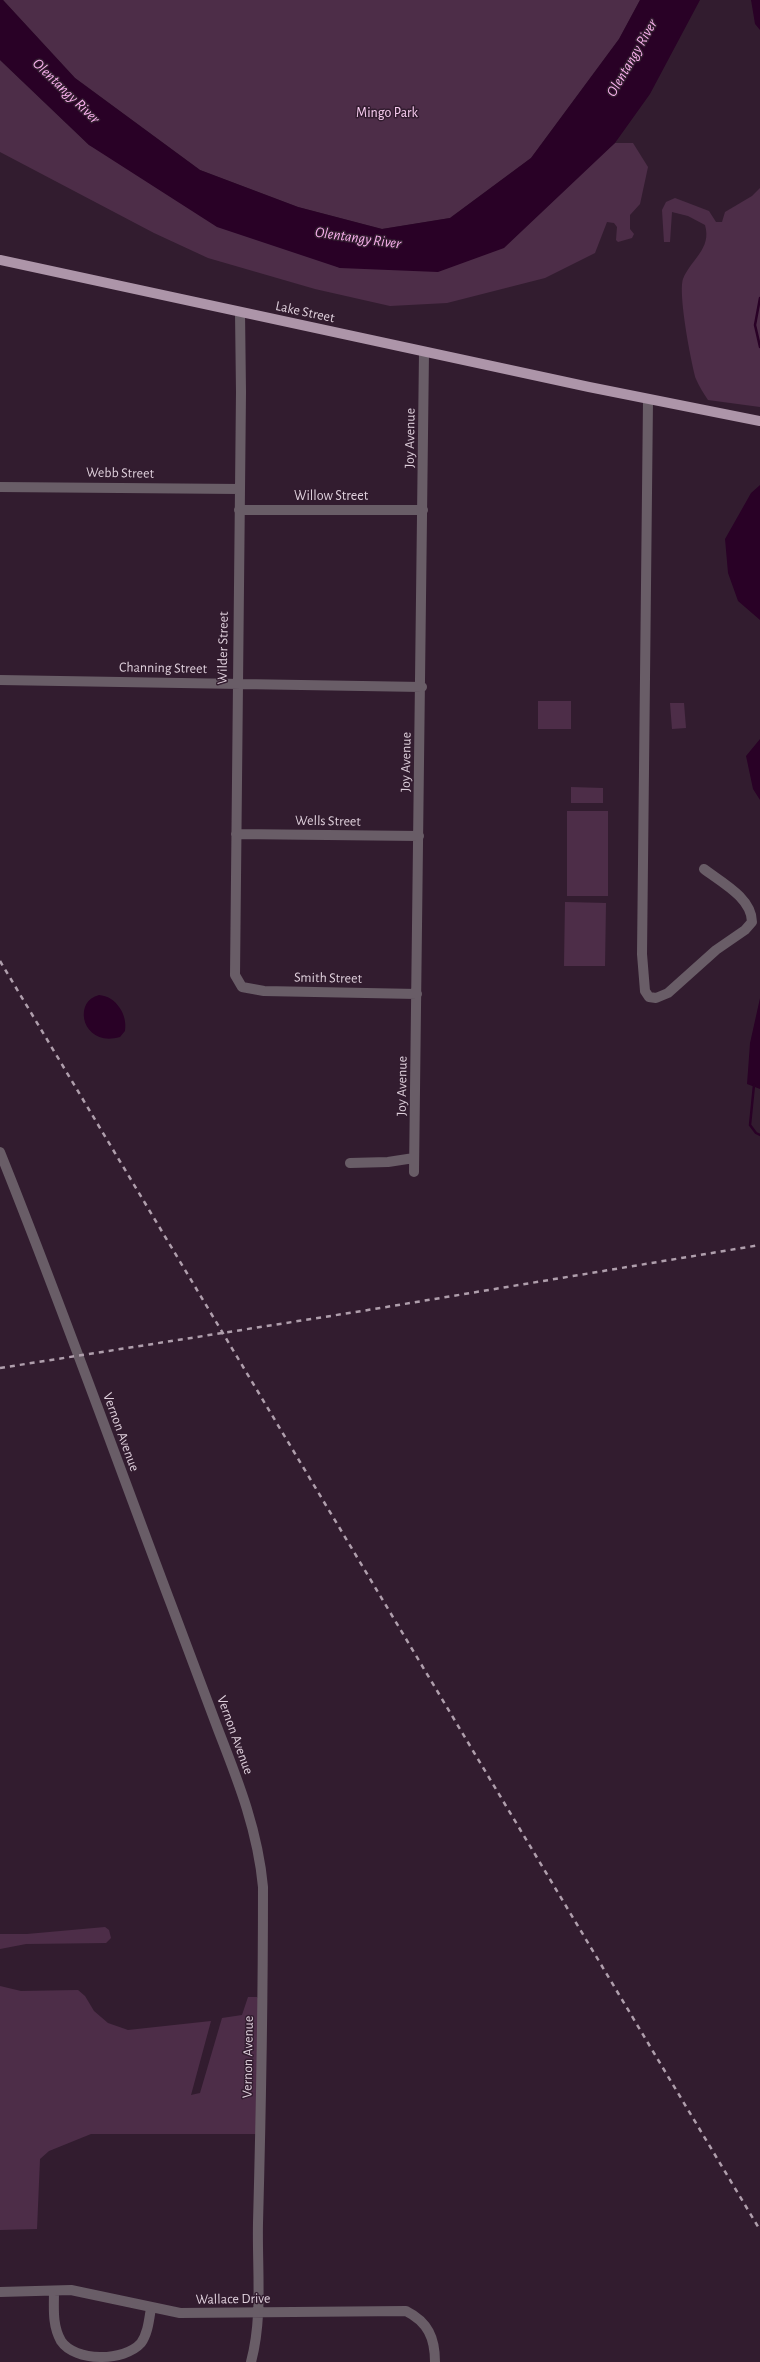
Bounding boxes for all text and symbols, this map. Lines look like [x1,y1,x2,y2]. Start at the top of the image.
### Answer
water label: Olentangy River [603,16,661,100]
water label: Olentangy River [29,54,103,128]
park label: Mingo Park [356,105,418,121]
water label: Olentangy River [314,223,402,253]
street label: Lake Street [274,298,336,326]
street label: Joy Avenue [401,408,419,468]
street label: Webb Street [86,464,154,482]
street label: Willow Street [294,488,368,504]
street label: Wilder Street [214,611,232,685]
street label: Channing Street [119,659,207,677]
street label: Joy Avenue [397,732,415,792]
street label: Wells Street [295,812,361,830]
street label: Smith Street [294,969,362,987]
street label: Joy Avenue [393,1056,411,1116]
street label: Vernon Avenue [99,1390,143,1474]
street label: Vernon Avenue [213,1693,257,1777]
street label: Vernon Avenue [239,2016,257,2098]
street label: Wallace Drive [195,2290,271,2308]

